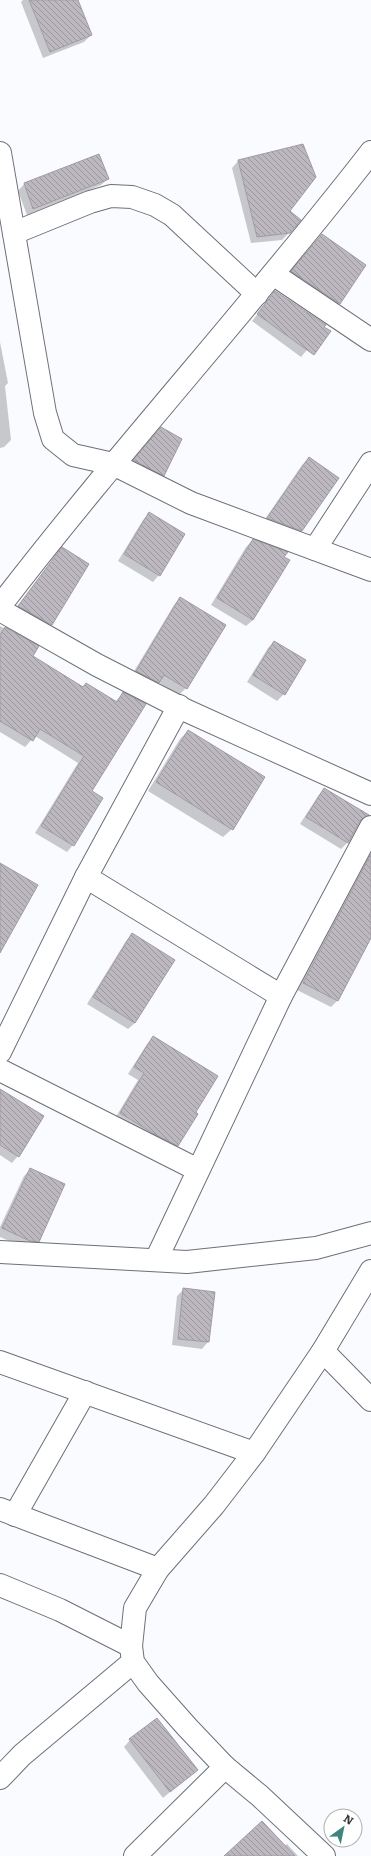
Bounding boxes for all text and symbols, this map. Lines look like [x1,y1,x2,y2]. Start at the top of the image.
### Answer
north arrow [323,1808,363,1848]
text: N [341,1810,357,1828]

